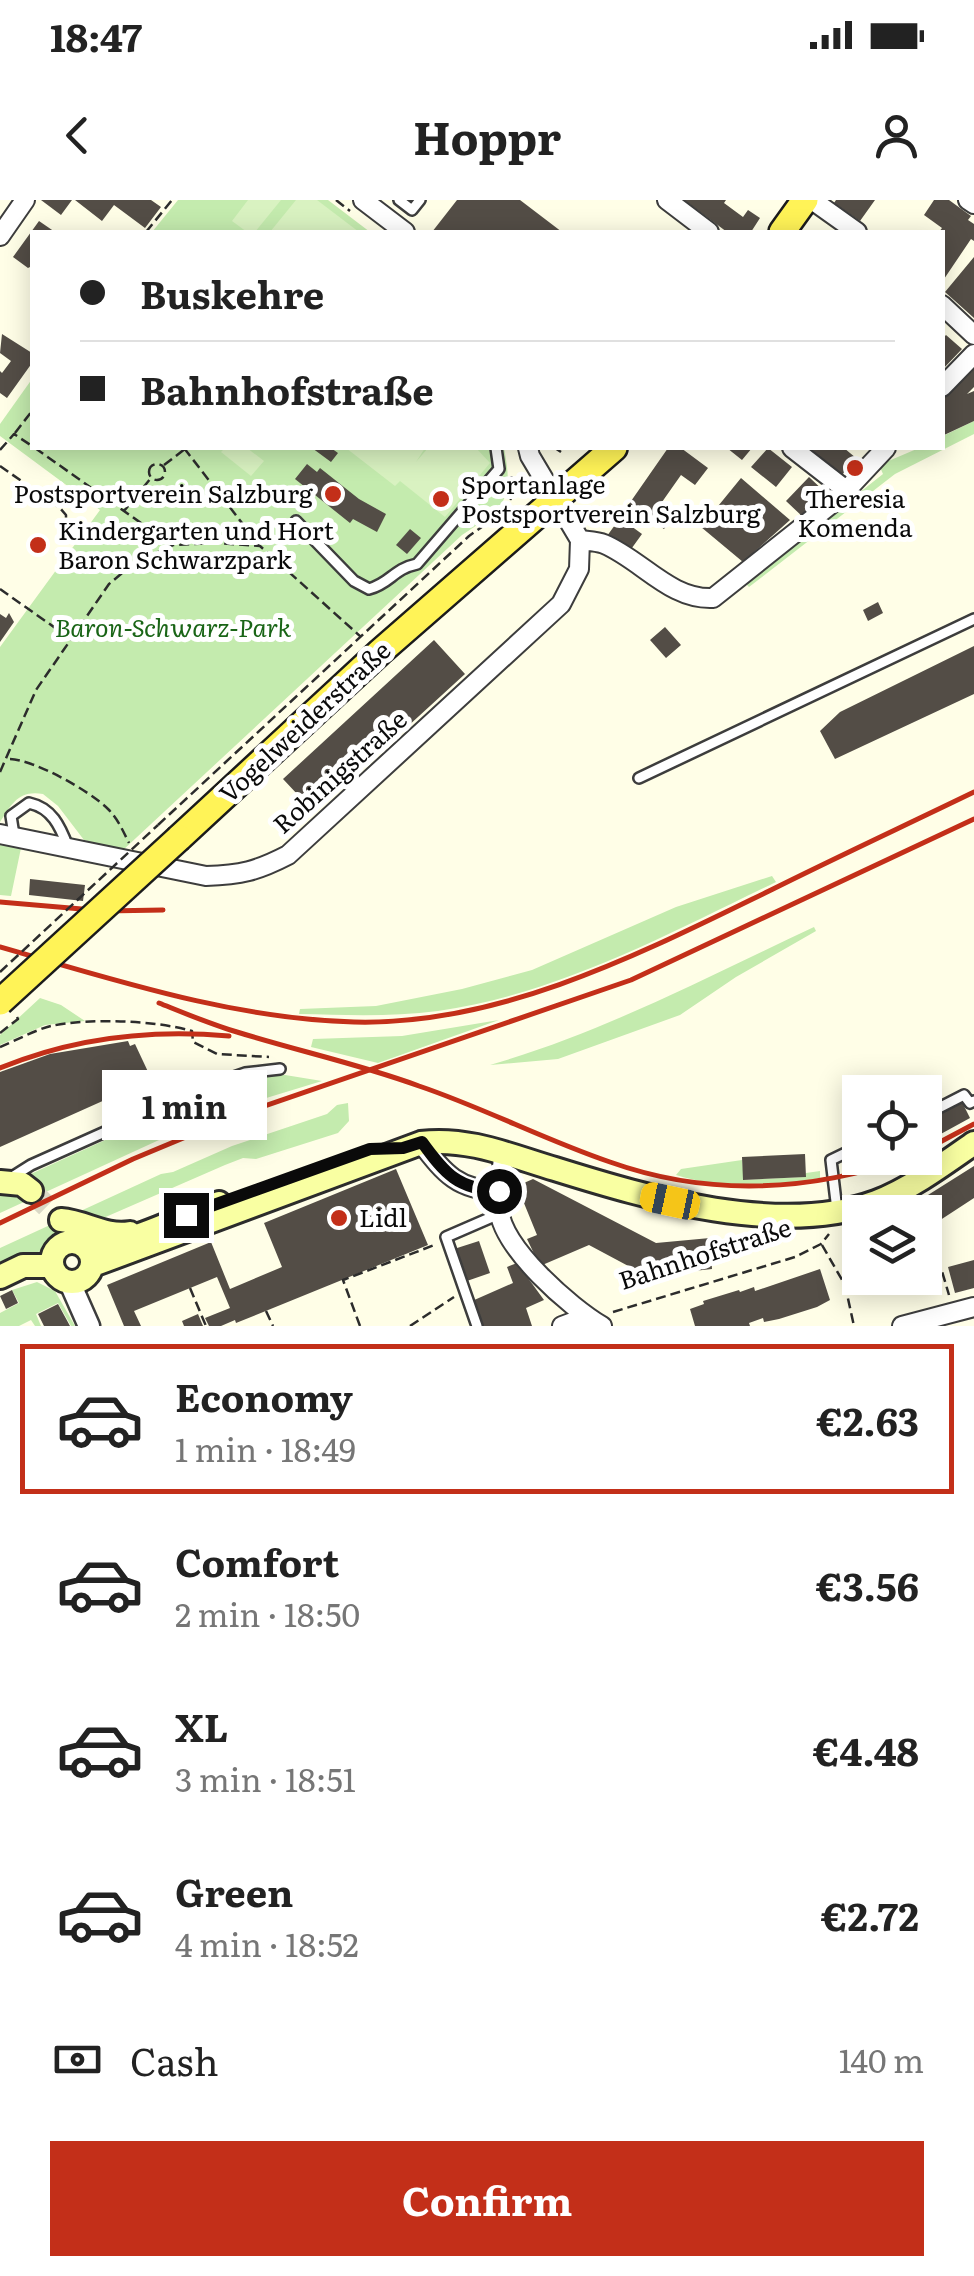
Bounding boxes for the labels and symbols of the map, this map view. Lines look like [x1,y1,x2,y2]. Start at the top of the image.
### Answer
marker: Theresia Komenda [844,457,866,479]
place label: Sportanlage Postsportverein Salzburg [461,465,761,531]
place label: Postsportverein Salzburg [13,474,313,511]
place label: Theresia Komenda [798,479,913,545]
marker: Postsportverein Salzburg [322,483,344,505]
marker: Sportanlage Postsportverein Salzburg [430,488,452,510]
place label: Kindergarten und Hort Baron Schwarzpark [58,511,334,577]
marker: Kindergarten und Hort Baron Schwarzpark [27,534,49,556]
park label: Baron-Schwarz-Park [55,608,291,645]
street label: Vogelweiderstraße [210,631,398,810]
street label: Robinigstraße [264,701,414,841]
callout: 1 min [104,1070,268,1140]
route start [477,1169,522,1214]
car [638,1180,702,1222]
route end [164,1193,209,1238]
place label: Lidl [359,1198,407,1235]
marker: Lidl [328,1207,350,1229]
street label: Bahnhofstraße [614,1207,795,1298]

